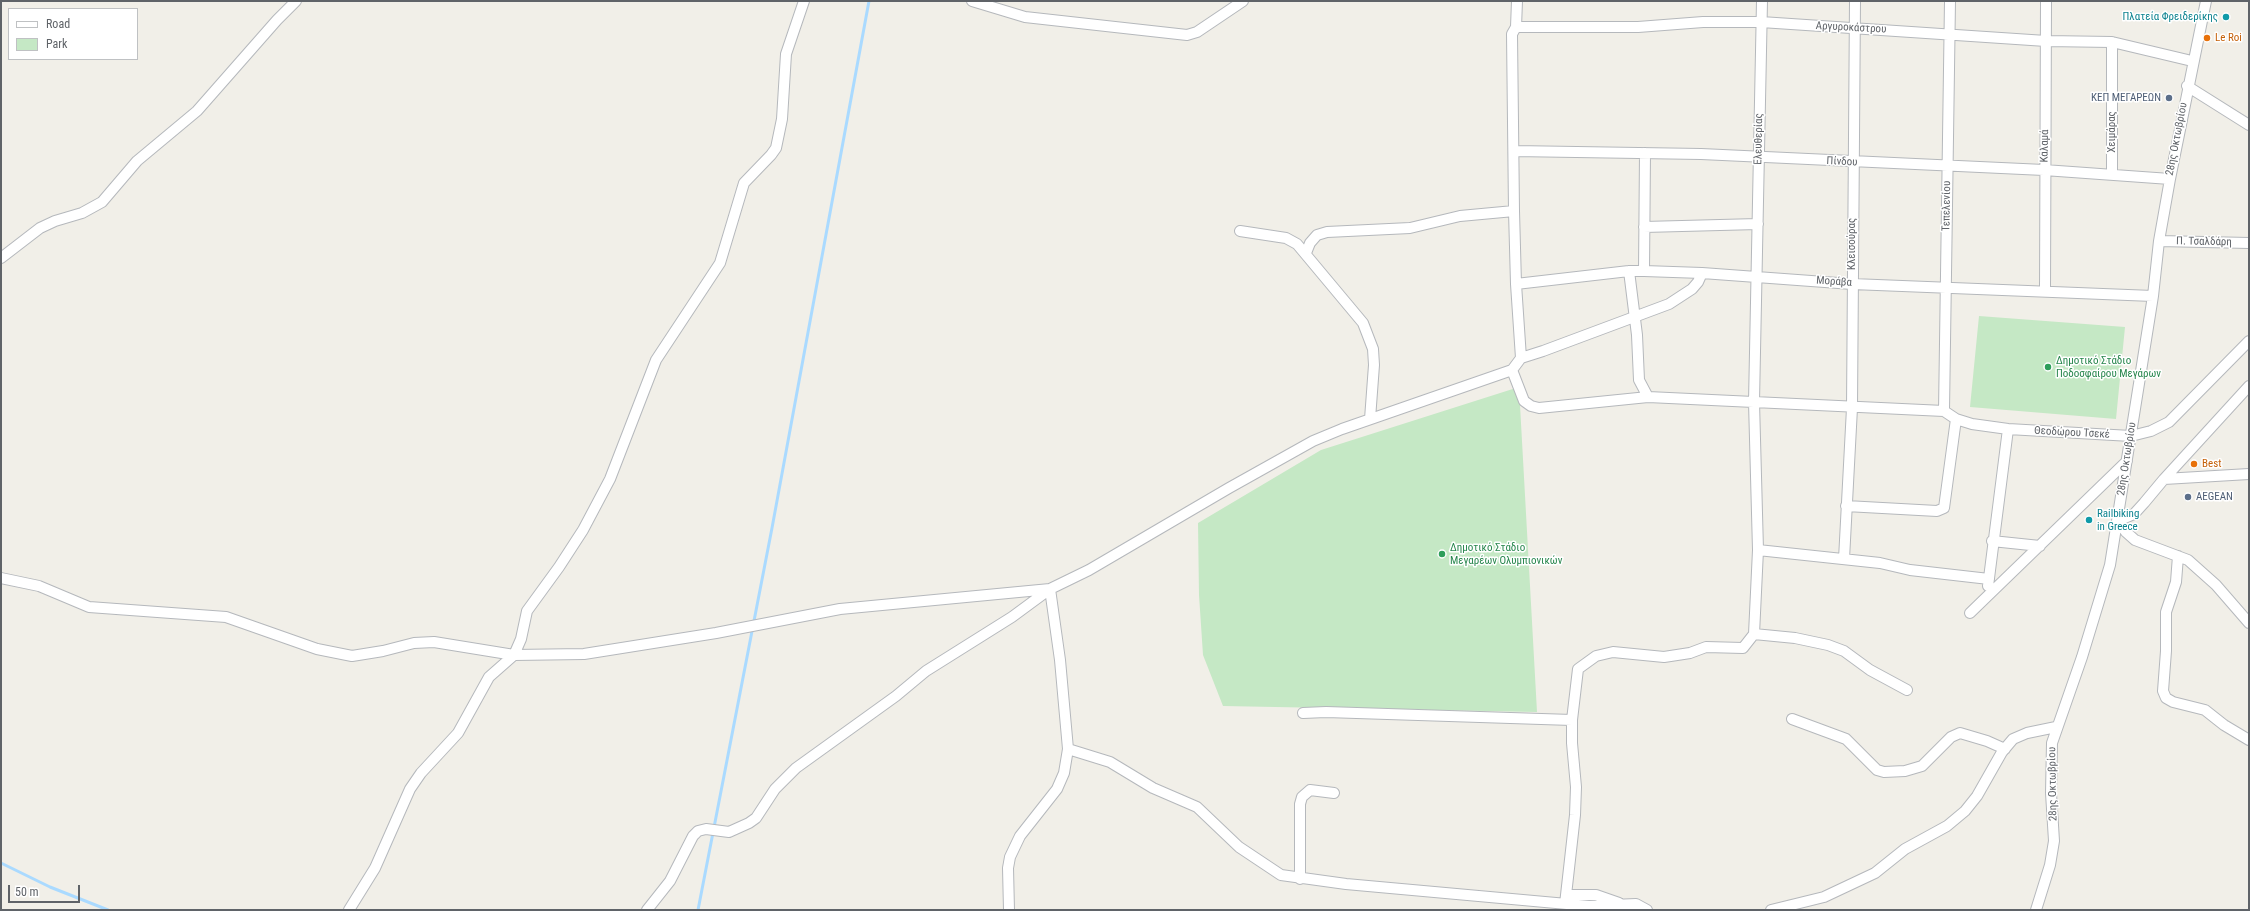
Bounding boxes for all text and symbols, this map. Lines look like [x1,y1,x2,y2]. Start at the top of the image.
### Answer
legend [8,8,138,60]
place label: Πλατεία Φρειδερίκης [2123,10,2218,24]
marker: Πλατεία Φρειδερίκης [2221,12,2231,22]
text: Road [46,17,70,31]
street label: Αργυροκάστρου [1815,20,1887,36]
place label: Le Roi [2215,31,2242,45]
marker: Le Roi [2202,33,2212,43]
text: Park [46,37,67,51]
place label: ΚΕΠ ΜΕΓΑΡΕΩΝ [2091,91,2161,105]
marker: ΚΕΠ ΜΕΓΑΡΕΩΝ [2164,93,2174,103]
street label: 28ης Οκτωβρίου [2163,101,2191,177]
street label: Χειμάρας [2105,111,2119,153]
street label: Ελευθερίας [1752,113,1766,165]
street label: Καλαμά [2038,129,2052,163]
street label: Πίνδου [1826,155,1858,169]
street label: Τεπελενίου [1940,181,1954,231]
street label: Κλεισούρας [1845,218,1859,270]
street label: Π. Τσαλδάρη [2176,235,2232,249]
street label: Μοράβα [1816,274,1852,290]
place label: Δημοτικό Στάδιο Ποδοσφαίρου Μεγάρων [2056,354,2161,380]
marker: Δημοτικό Στάδιο Ποδοσφαίρου Μεγάρων [2043,362,2053,372]
street label: 28ης Οκτωβρίου [2115,421,2139,497]
street label: Θεοδώρου Τσεκέ [2034,424,2110,442]
place label: Best [2202,457,2221,471]
marker: Best [2189,459,2199,469]
place label: AEGEAN [2196,490,2233,504]
marker: AEGEAN [2183,492,2193,502]
place label: Railbiking in Greece [2097,507,2139,533]
marker: Railbiking in Greece [2084,515,2094,525]
place label: Δημοτικό Στάδιο Μεγαρέων Ολυμπιονικών [1450,541,1562,567]
marker: Δημοτικό Στάδιο Μεγαρέων Ολυμπιονικών [1437,549,1447,559]
street label: 28ης Οκτωβρίου [2046,747,2060,821]
scale bar [10,877,82,903]
text: 50 m [15,885,39,899]

